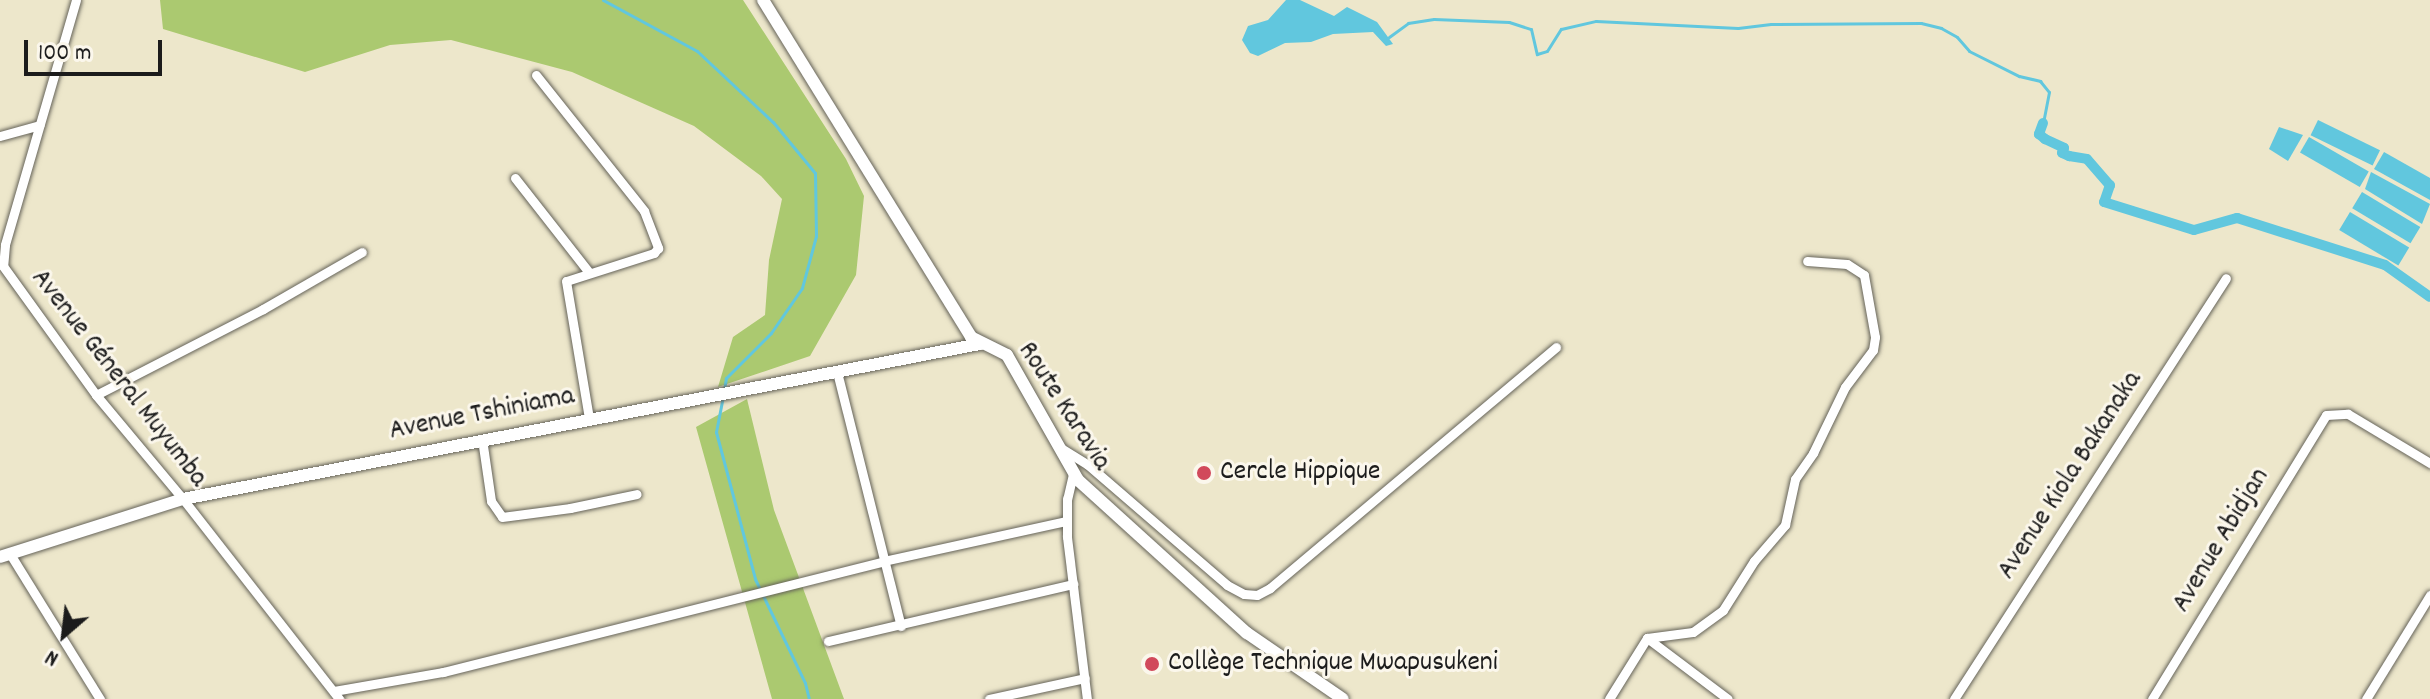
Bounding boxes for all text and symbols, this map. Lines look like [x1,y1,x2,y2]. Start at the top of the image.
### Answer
scale bar [28,24,166,74]
text: 100 m [38,37,91,71]
street label: Avenue Géneral Muyumba [22,263,214,495]
street label: Route Karavia [1009,336,1117,478]
street label: Avenue Kiola Bakanaka [1991,366,2151,586]
street label: Avenue Tshiniama [387,381,577,449]
place label: Cercle Hippique [1220,456,1380,490]
street label: Avenue Abidjan [2166,463,2278,619]
marker: Cercle Hippique [1195,464,1213,482]
north arrow [24,595,104,675]
text: N [40,640,65,673]
place label: Collège Technique Mwapusukeni [1168,647,1498,681]
marker: Collège Technique Mwapusukeni [1143,655,1161,673]

